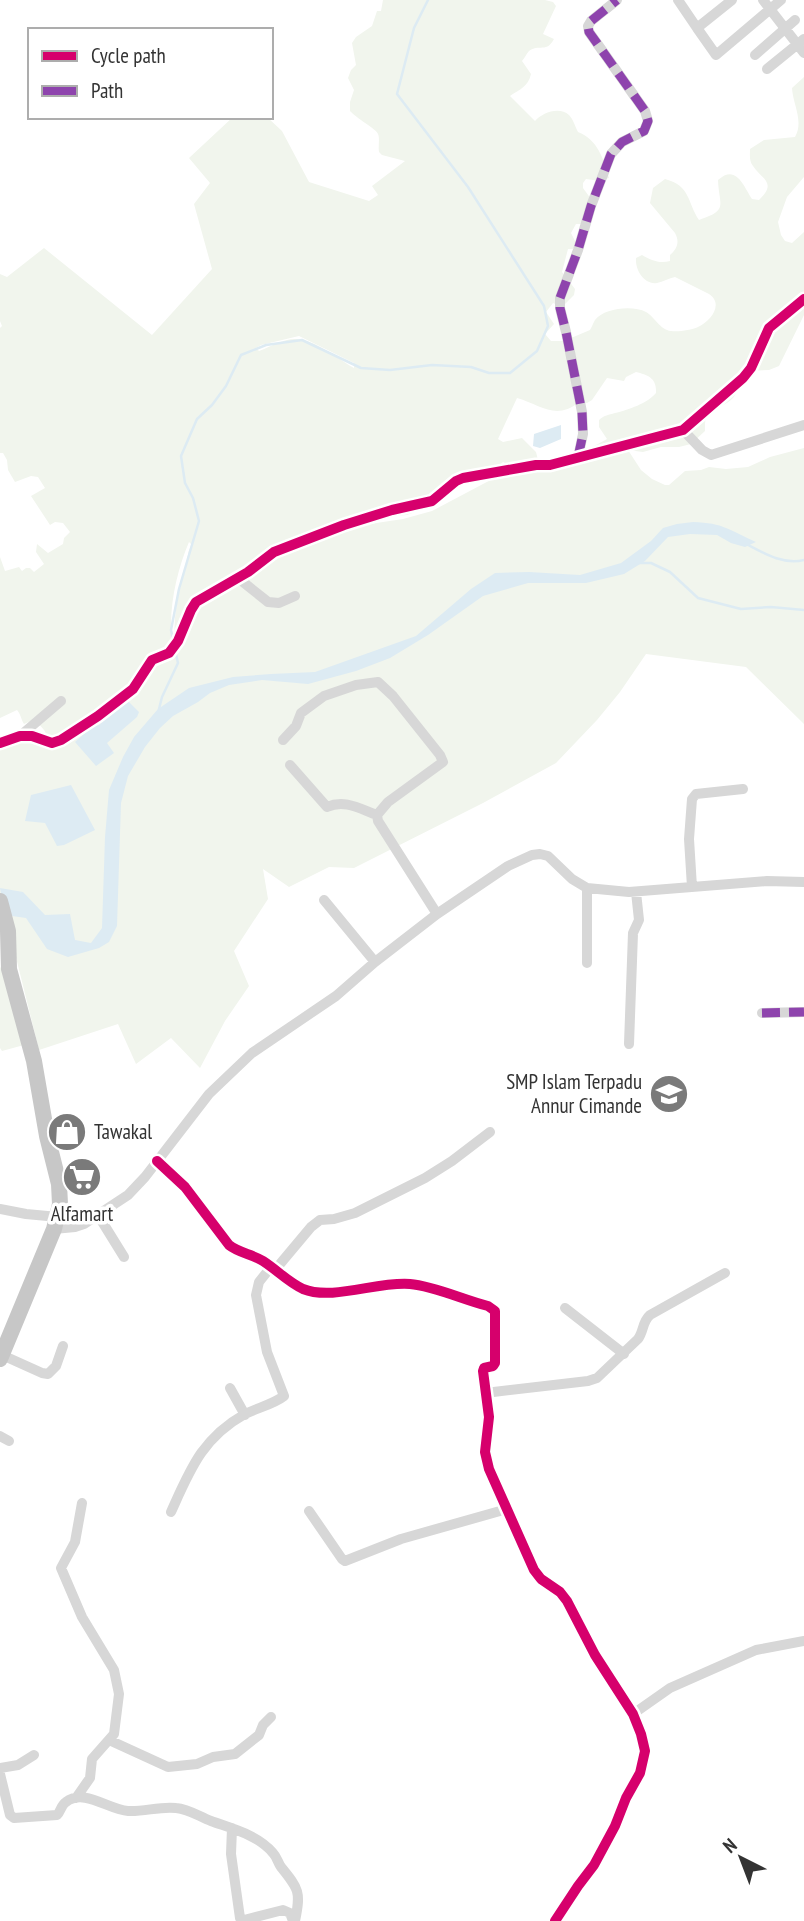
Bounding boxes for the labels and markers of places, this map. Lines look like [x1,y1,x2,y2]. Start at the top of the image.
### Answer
place label: SMP Islam Terpadu Annur Cimande [506,1068,642,1119]
school or university icon: SMP Islam Terpadu Annur Cimande [648,1073,690,1115]
shop icon: Tawakal [46,1111,88,1153]
place label: Tawakal [94,1118,152,1145]
supermarket icon: Alfamart [61,1156,103,1198]
place label: Alfamart [51,1200,114,1227]

